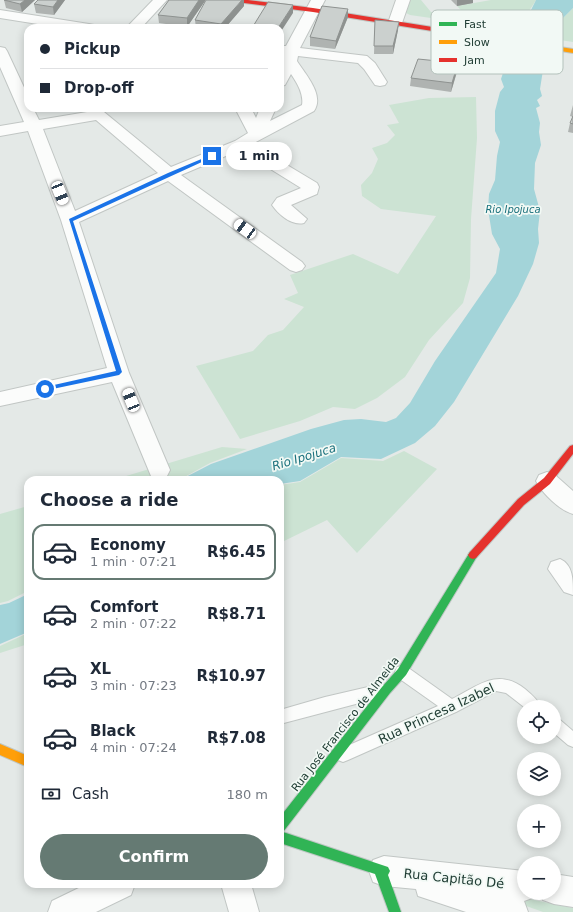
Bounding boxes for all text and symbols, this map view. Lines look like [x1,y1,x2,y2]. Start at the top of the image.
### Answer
legend [431,10,563,74]
text: Fast [464,18,487,31]
text: Slow [464,36,490,49]
text: Pickup [64,40,120,58]
text: Jam [463,54,485,67]
text: Drop-off [64,79,134,97]
callout: 1 min [226,142,292,170]
route end [203,147,221,165]
text: 1 min [239,148,279,163]
car [50,180,70,206]
water label: Rio Ipojuca [485,204,541,215]
car [232,217,258,241]
route start [36,380,54,398]
car [121,387,141,413]
water label: Rio Ipojuca [270,441,338,473]
text: Choose a ride [40,489,179,510]
icon: car [42,534,78,570]
text: Economy [90,536,166,554]
text: R$6.45 [207,543,266,561]
text: 1 min · 07:21 [90,554,177,569]
icon: car [42,596,78,632]
text: Comfort [90,598,158,616]
text: R$8.71 [207,605,266,623]
text: 2 min · 07:22 [90,616,177,631]
street label: Rua José Francisco de Almeida [289,654,402,794]
icon: car [42,658,78,694]
text: XL [90,660,111,678]
text: R$10.97 [197,667,266,685]
text: 3 min · 07:23 [90,678,177,693]
street label: Rua Princesa Izabel [376,680,497,747]
map controls [517,700,561,900]
button: locate [517,700,561,744]
icon: car [42,720,78,756]
text: Black [90,722,136,740]
text: R$7.08 [207,729,266,747]
text: 4 min · 07:24 [90,740,177,755]
button: layers [517,752,561,796]
icon: cash [40,783,62,805]
text: Cash [72,785,109,803]
text: 180 m [226,787,268,802]
button: + [517,804,561,848]
button: Confirm [40,834,268,880]
button: − [517,856,561,900]
street label: Rua Capitão Dé [403,866,505,891]

